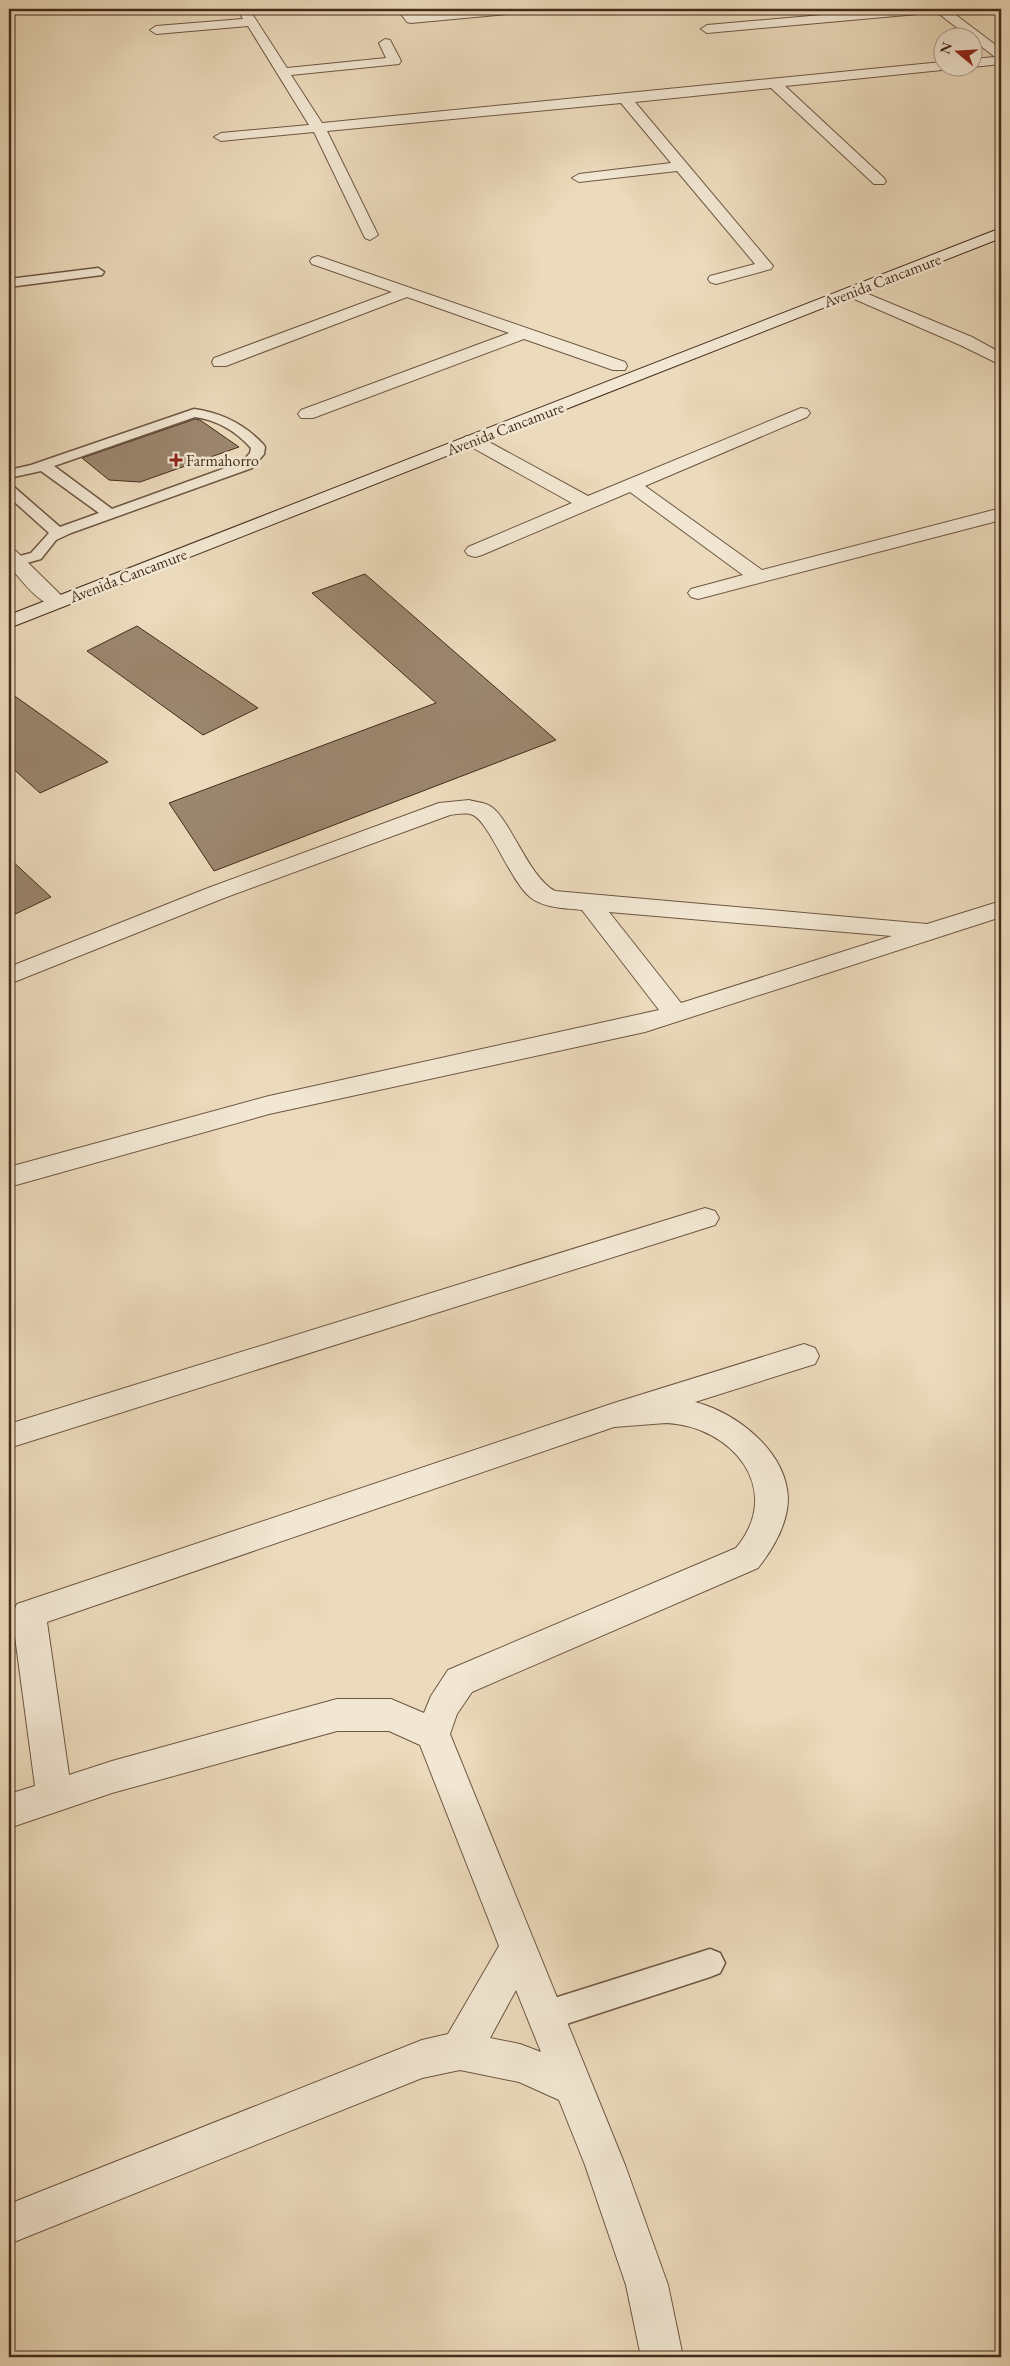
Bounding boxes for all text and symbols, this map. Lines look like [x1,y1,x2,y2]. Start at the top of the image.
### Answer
north arrow [932,28,982,78]
text: N [935,39,956,56]
street label: Avenida Cancamure [820,248,944,313]
street label: Avenida Cancamure [443,396,567,461]
place label: Farmahorro [186,450,259,471]
marker: Farmahorro [170,454,182,466]
street label: Avenida Cancamure [66,543,190,608]

